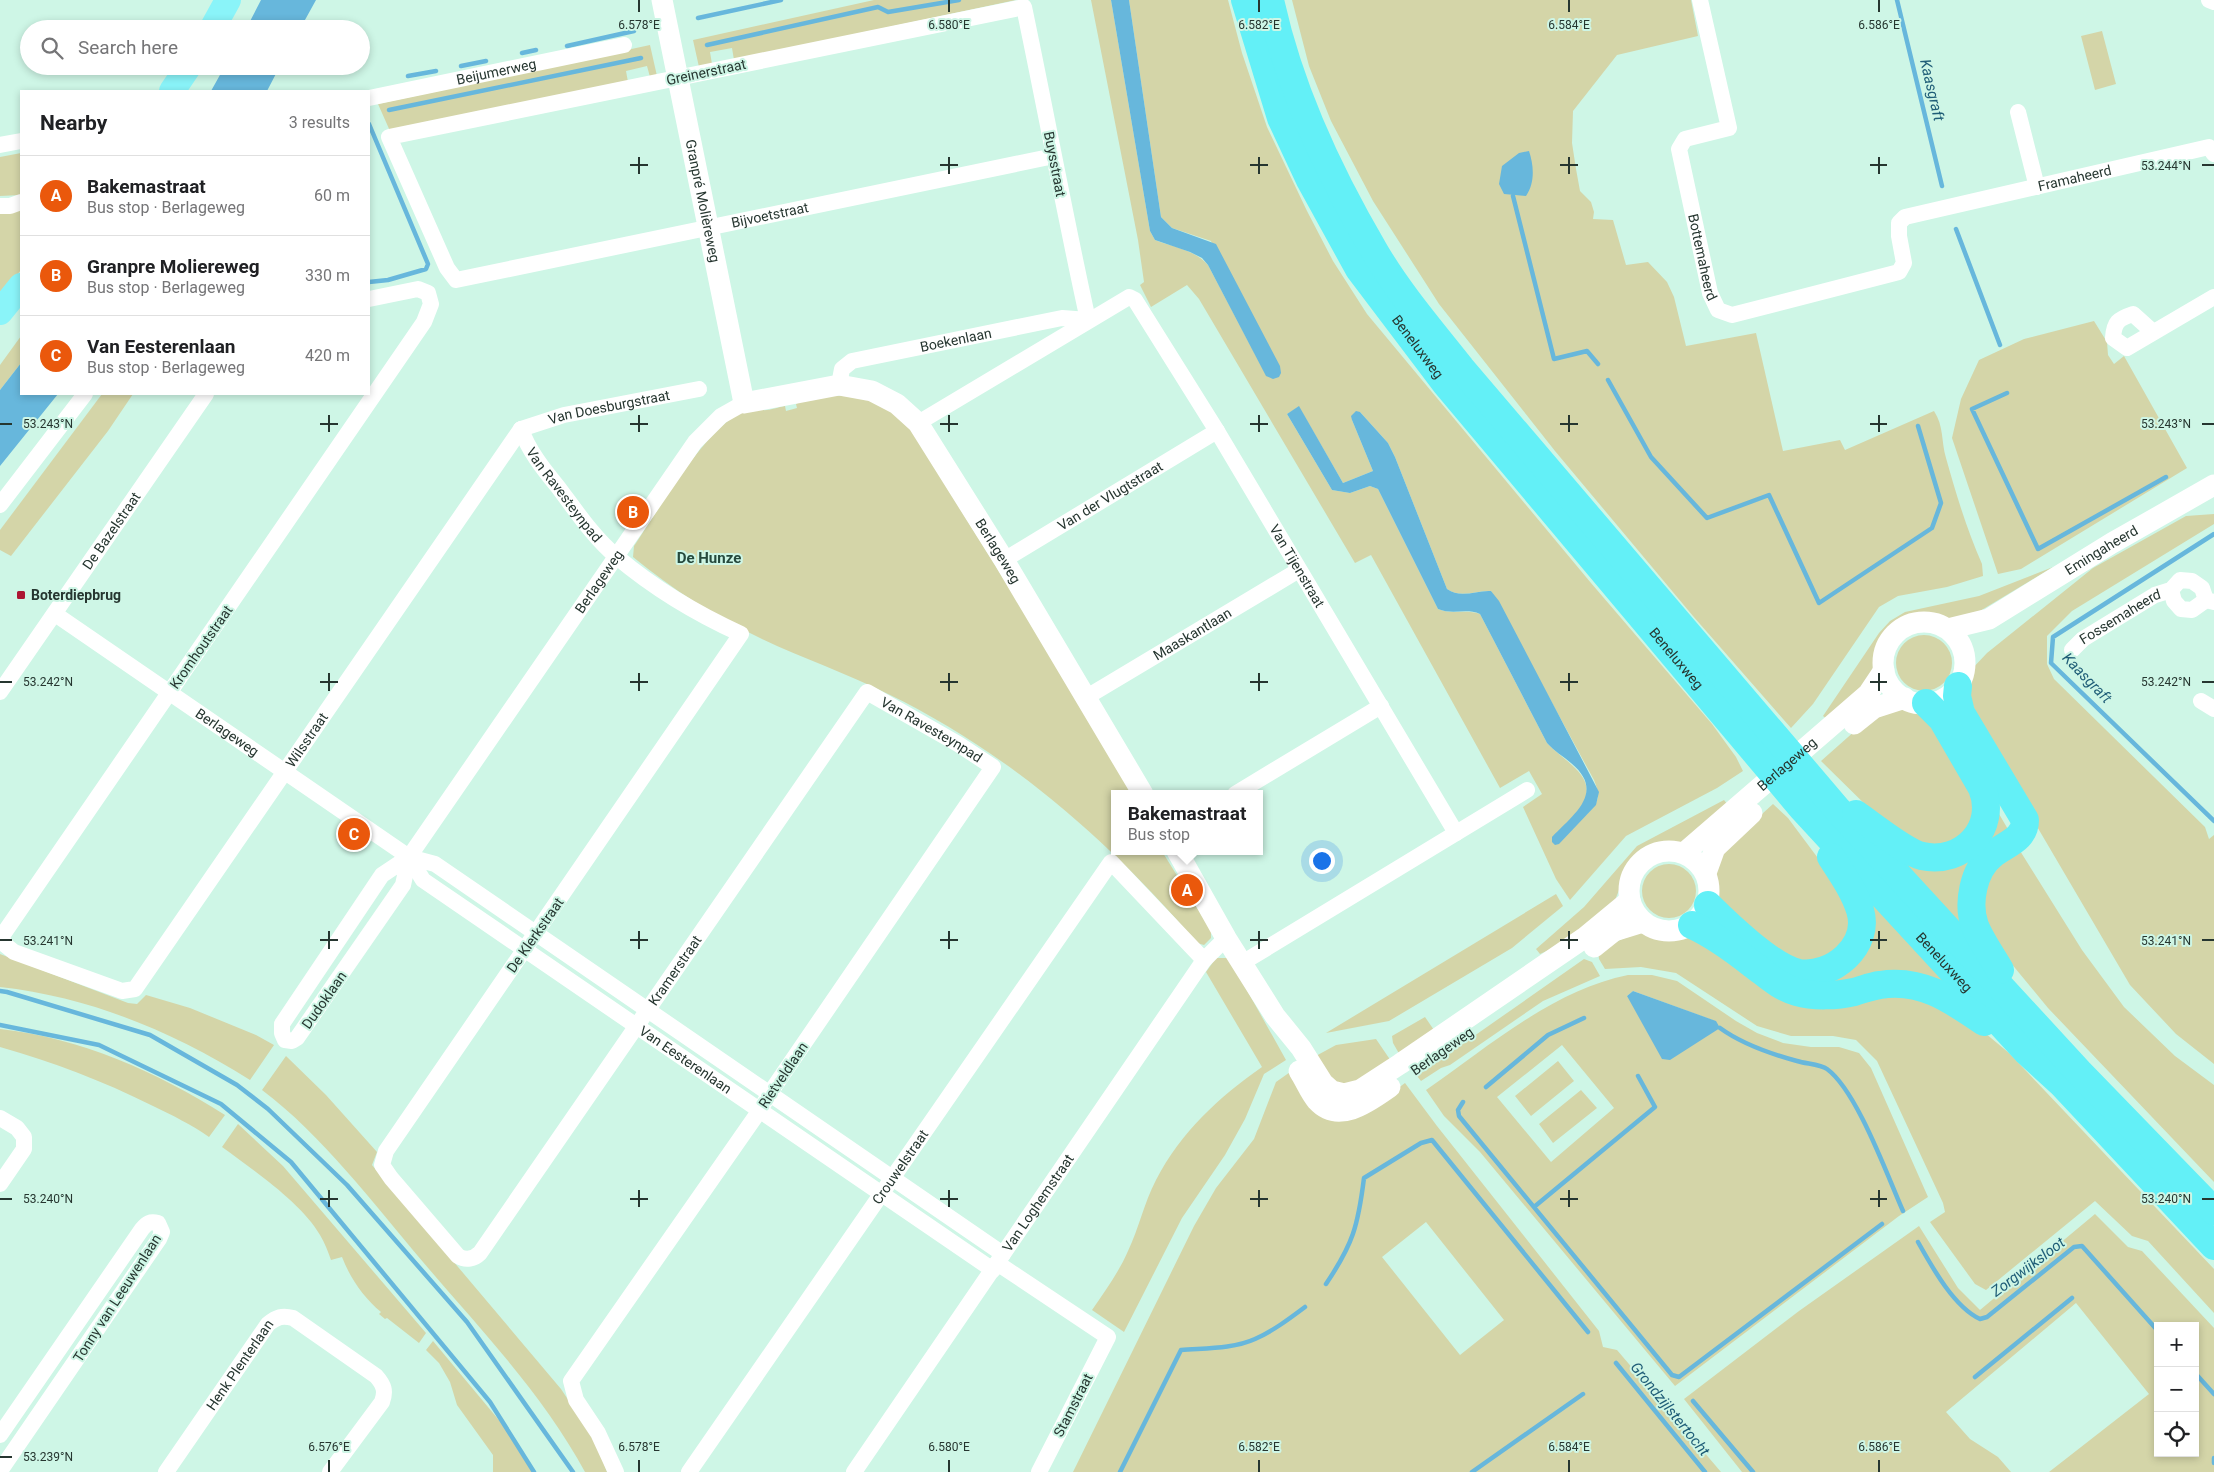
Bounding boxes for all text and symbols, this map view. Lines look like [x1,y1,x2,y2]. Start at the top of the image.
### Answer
text: 6.578°E [618,18,660,32]
text: 6.580°E [928,18,970,32]
text: 6.582°E [1238,18,1280,32]
text: 6.584°E [1548,18,1590,32]
text: 6.586°E [1858,18,1900,32]
search box [20,20,370,75]
icon: search [38,34,66,62]
text: Search here [78,36,178,59]
street label: Beijumerweg [455,55,538,88]
street label: Greinerstraat [665,56,748,88]
water label: Kaasgraft [1916,57,1948,123]
text: Nearby [40,111,107,135]
text: 3 results [289,113,350,132]
street label: Buysstraat [1041,130,1069,199]
street label: Granpré Molièreweg [683,138,723,264]
text: 53.244°N [2141,159,2191,173]
street label: Framaheerd [2036,162,2113,194]
text: Bakemastraat [87,175,206,198]
text: A [51,186,61,205]
text: 60 m [314,186,350,205]
text: Bus stop · Berlageweg [87,198,245,217]
street label: Bijvoetstraat [730,199,810,231]
street label: Bottemaheerd [1685,212,1720,303]
text: Granpre Moliereweg [87,255,260,278]
text: B [51,266,61,285]
text: 330 m [305,266,350,285]
text: Bus stop · Berlageweg [87,278,245,297]
street label: Beneluxweg [1389,312,1447,382]
street label: Boekenlaan [919,325,993,355]
text: Van Eesterenlaan [87,335,235,358]
text: C [51,346,61,365]
text: 420 m [305,346,350,365]
text: Bus stop · Berlageweg [87,358,245,377]
street label: Van Doesburgstraat [546,387,672,428]
text: 53.243°N [23,417,73,431]
text: 53.243°N [2141,417,2191,431]
street label: Van Ravesteynpad [523,444,605,545]
street label: Van der Vlugtstraat [1055,458,1166,534]
street label: De Bazelstraat [79,489,144,572]
pin: B [617,493,649,531]
street label: Berlageweg [972,516,1024,586]
street label: Van Tijenstraat [1266,522,1328,611]
street label: Emingaheerd [2062,522,2140,578]
street label: Berlageweg [572,547,626,616]
district label: De Hunze [677,549,741,567]
street label: Fossemaheerd [2076,586,2162,647]
place label: Boterdiepbrug [31,587,121,603]
marker: Boterdiepbrug [15,589,27,601]
street label: Kromhoutstraat [166,602,236,692]
street label: Maaskantlaan [1150,604,1234,663]
street label: Beneluxweg [1646,625,1707,692]
water label: Kaasgraft [2059,649,2116,707]
text: 53.242°N [23,675,73,689]
text: 53.242°N [2141,675,2191,689]
street label: Van Ravesteynpad [878,694,985,766]
street label: Berlageweg [193,705,262,760]
street label: Wilsstraat [282,709,331,770]
street label: Berlageweg [1754,734,1820,794]
popup [1111,790,1263,855]
text: Bakemastraat [1128,802,1246,825]
pin: C [338,815,370,853]
text: Bus stop [1128,825,1190,844]
your location [1309,848,1335,874]
pin: A [1171,871,1203,909]
street label: De Klerkstraat [503,894,567,975]
street label: Beneluxweg [1913,929,1976,995]
street label: Kramerstraat [645,932,705,1009]
text: 53.241°N [23,934,73,948]
text: 53.241°N [2141,934,2191,948]
street label: Dudoklaan [298,968,350,1032]
street label: Van Eesterenlaan [636,1022,735,1097]
street label: Berlageweg [1408,1024,1476,1078]
street label: Rietveldlaan [755,1039,811,1111]
street label: Crouwelstraat [869,1126,932,1207]
street label: Van Loghemstraat [999,1151,1077,1255]
text: 53.240°N [23,1192,73,1206]
text: 53.240°N [2141,1192,2191,1206]
street label: Tonny van Leeuwenlaan [70,1231,164,1365]
water label: Zorgwijksloot [1987,1233,2069,1301]
street label: Henk Plenterlaan [203,1317,277,1413]
map controls [2154,1322,2199,1457]
button: + [2154,1322,2199,1367]
water label: Grondzijlstertocht [1627,1358,1714,1460]
button: − [2154,1367,2199,1412]
street label: Stamstraat [1050,1370,1096,1439]
button: locate [2154,1412,2199,1457]
text: 6.576°E [308,1440,350,1454]
text: 6.578°E [618,1440,660,1454]
text: 6.580°E [928,1440,970,1454]
text: 6.582°E [1238,1440,1280,1454]
text: 6.584°E [1548,1440,1590,1454]
text: 6.586°E [1858,1440,1900,1454]
text: 53.239°N [23,1450,73,1464]

